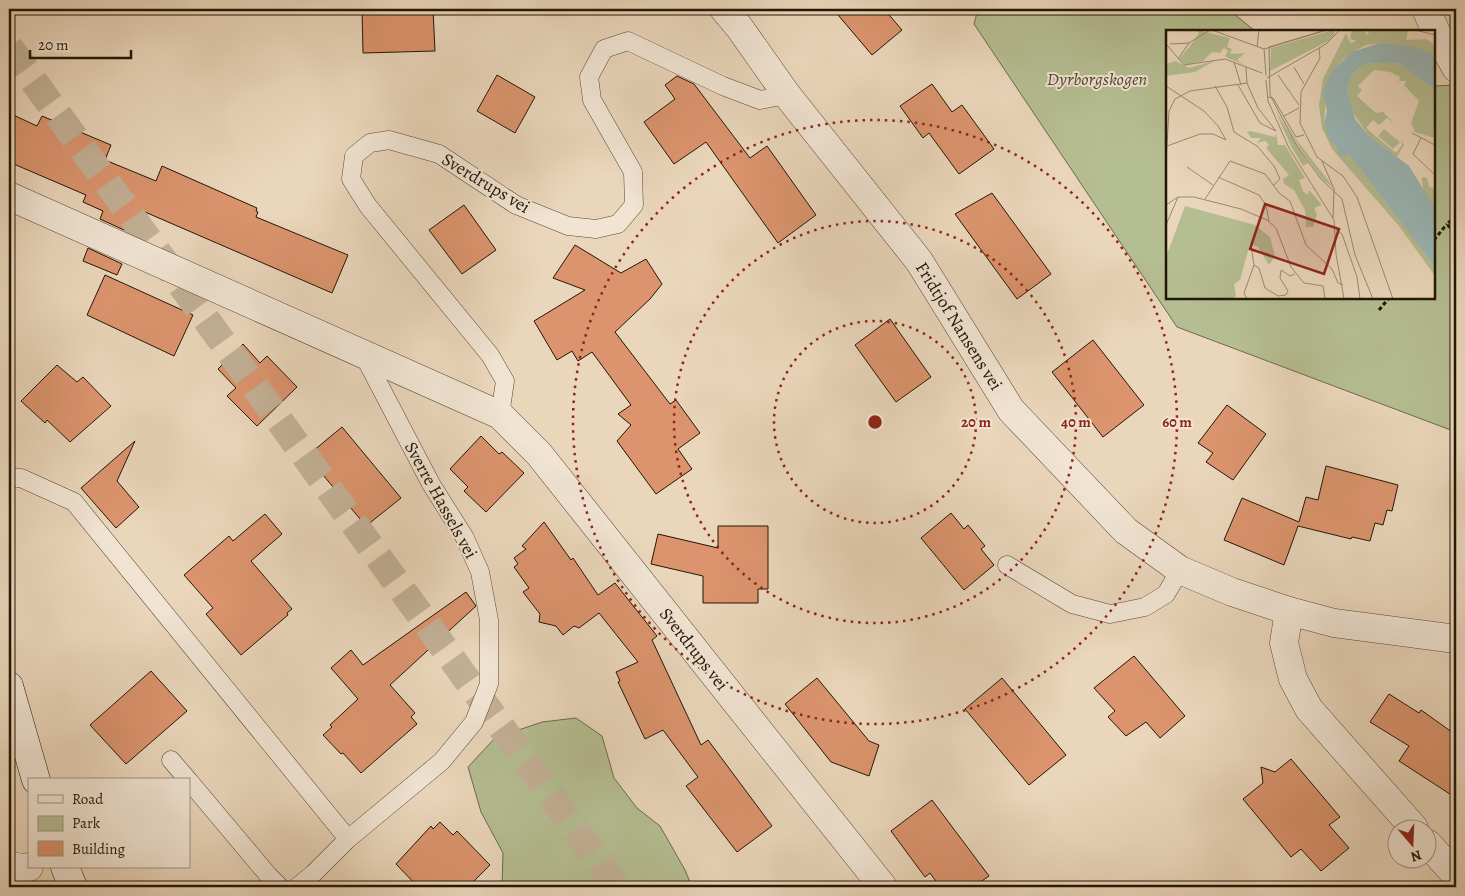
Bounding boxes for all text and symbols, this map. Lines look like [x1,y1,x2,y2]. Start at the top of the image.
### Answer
scale bar [30,28,131,60]
inset map [1166,30,1435,299]
text: 20 m [38,35,69,55]
park label: Dyrborgskogen [1047,67,1147,91]
street label: Sverdrups vei [437,147,535,219]
street label: Fridtjof Nansens vei [910,257,1008,395]
text: 20 m [961,412,991,432]
text: 40 m [1061,412,1091,432]
text: 60 m [1162,412,1192,432]
centre of rings [866,413,884,431]
street label: Sverre Hassels vei [399,437,483,563]
street label: Sverdrups vei [654,603,734,695]
legend [28,778,190,868]
text: Road [72,789,104,809]
text: Park [72,813,101,833]
north arrow [1388,818,1438,868]
text: Building [72,839,125,859]
text: N [1408,845,1424,866]

